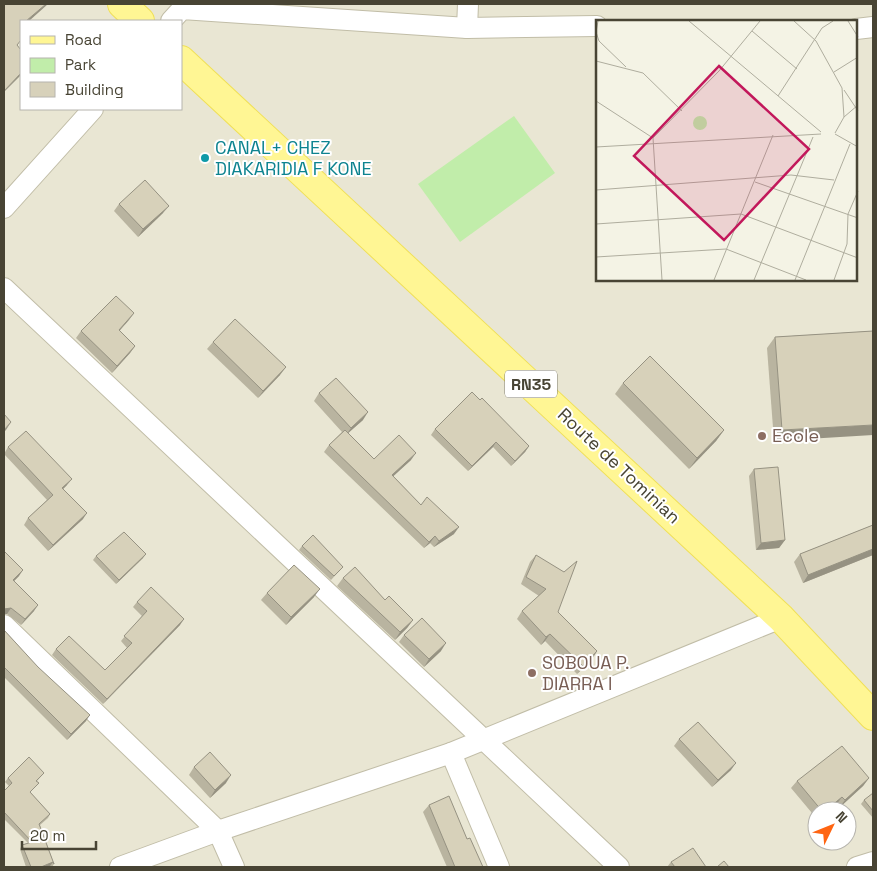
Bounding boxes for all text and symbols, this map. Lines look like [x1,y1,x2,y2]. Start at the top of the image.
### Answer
legend [20,20,182,110]
inset map [596,20,857,281]
text: Road [65,30,102,49]
text: Park [65,55,96,74]
text: Building [65,80,124,99]
place label: CANAL+ CHEZ DIAKARIDIA F KONE [215,136,372,180]
marker: CANAL+ CHEZ DIAKARIDIA F KONE [199,152,211,164]
road number: RN35 [505,370,557,398]
street label: Route de Tominian [553,403,686,529]
place label: Ecole [772,424,819,447]
marker: Ecole [756,430,768,442]
place label: SOBOUA P. DIARRA I [542,651,629,695]
marker: SOBOUA P. DIARRA I [526,667,538,679]
north arrow [807,801,857,851]
text: N [832,808,851,827]
scale bar [22,818,96,850]
text: 20 m [30,826,65,845]

